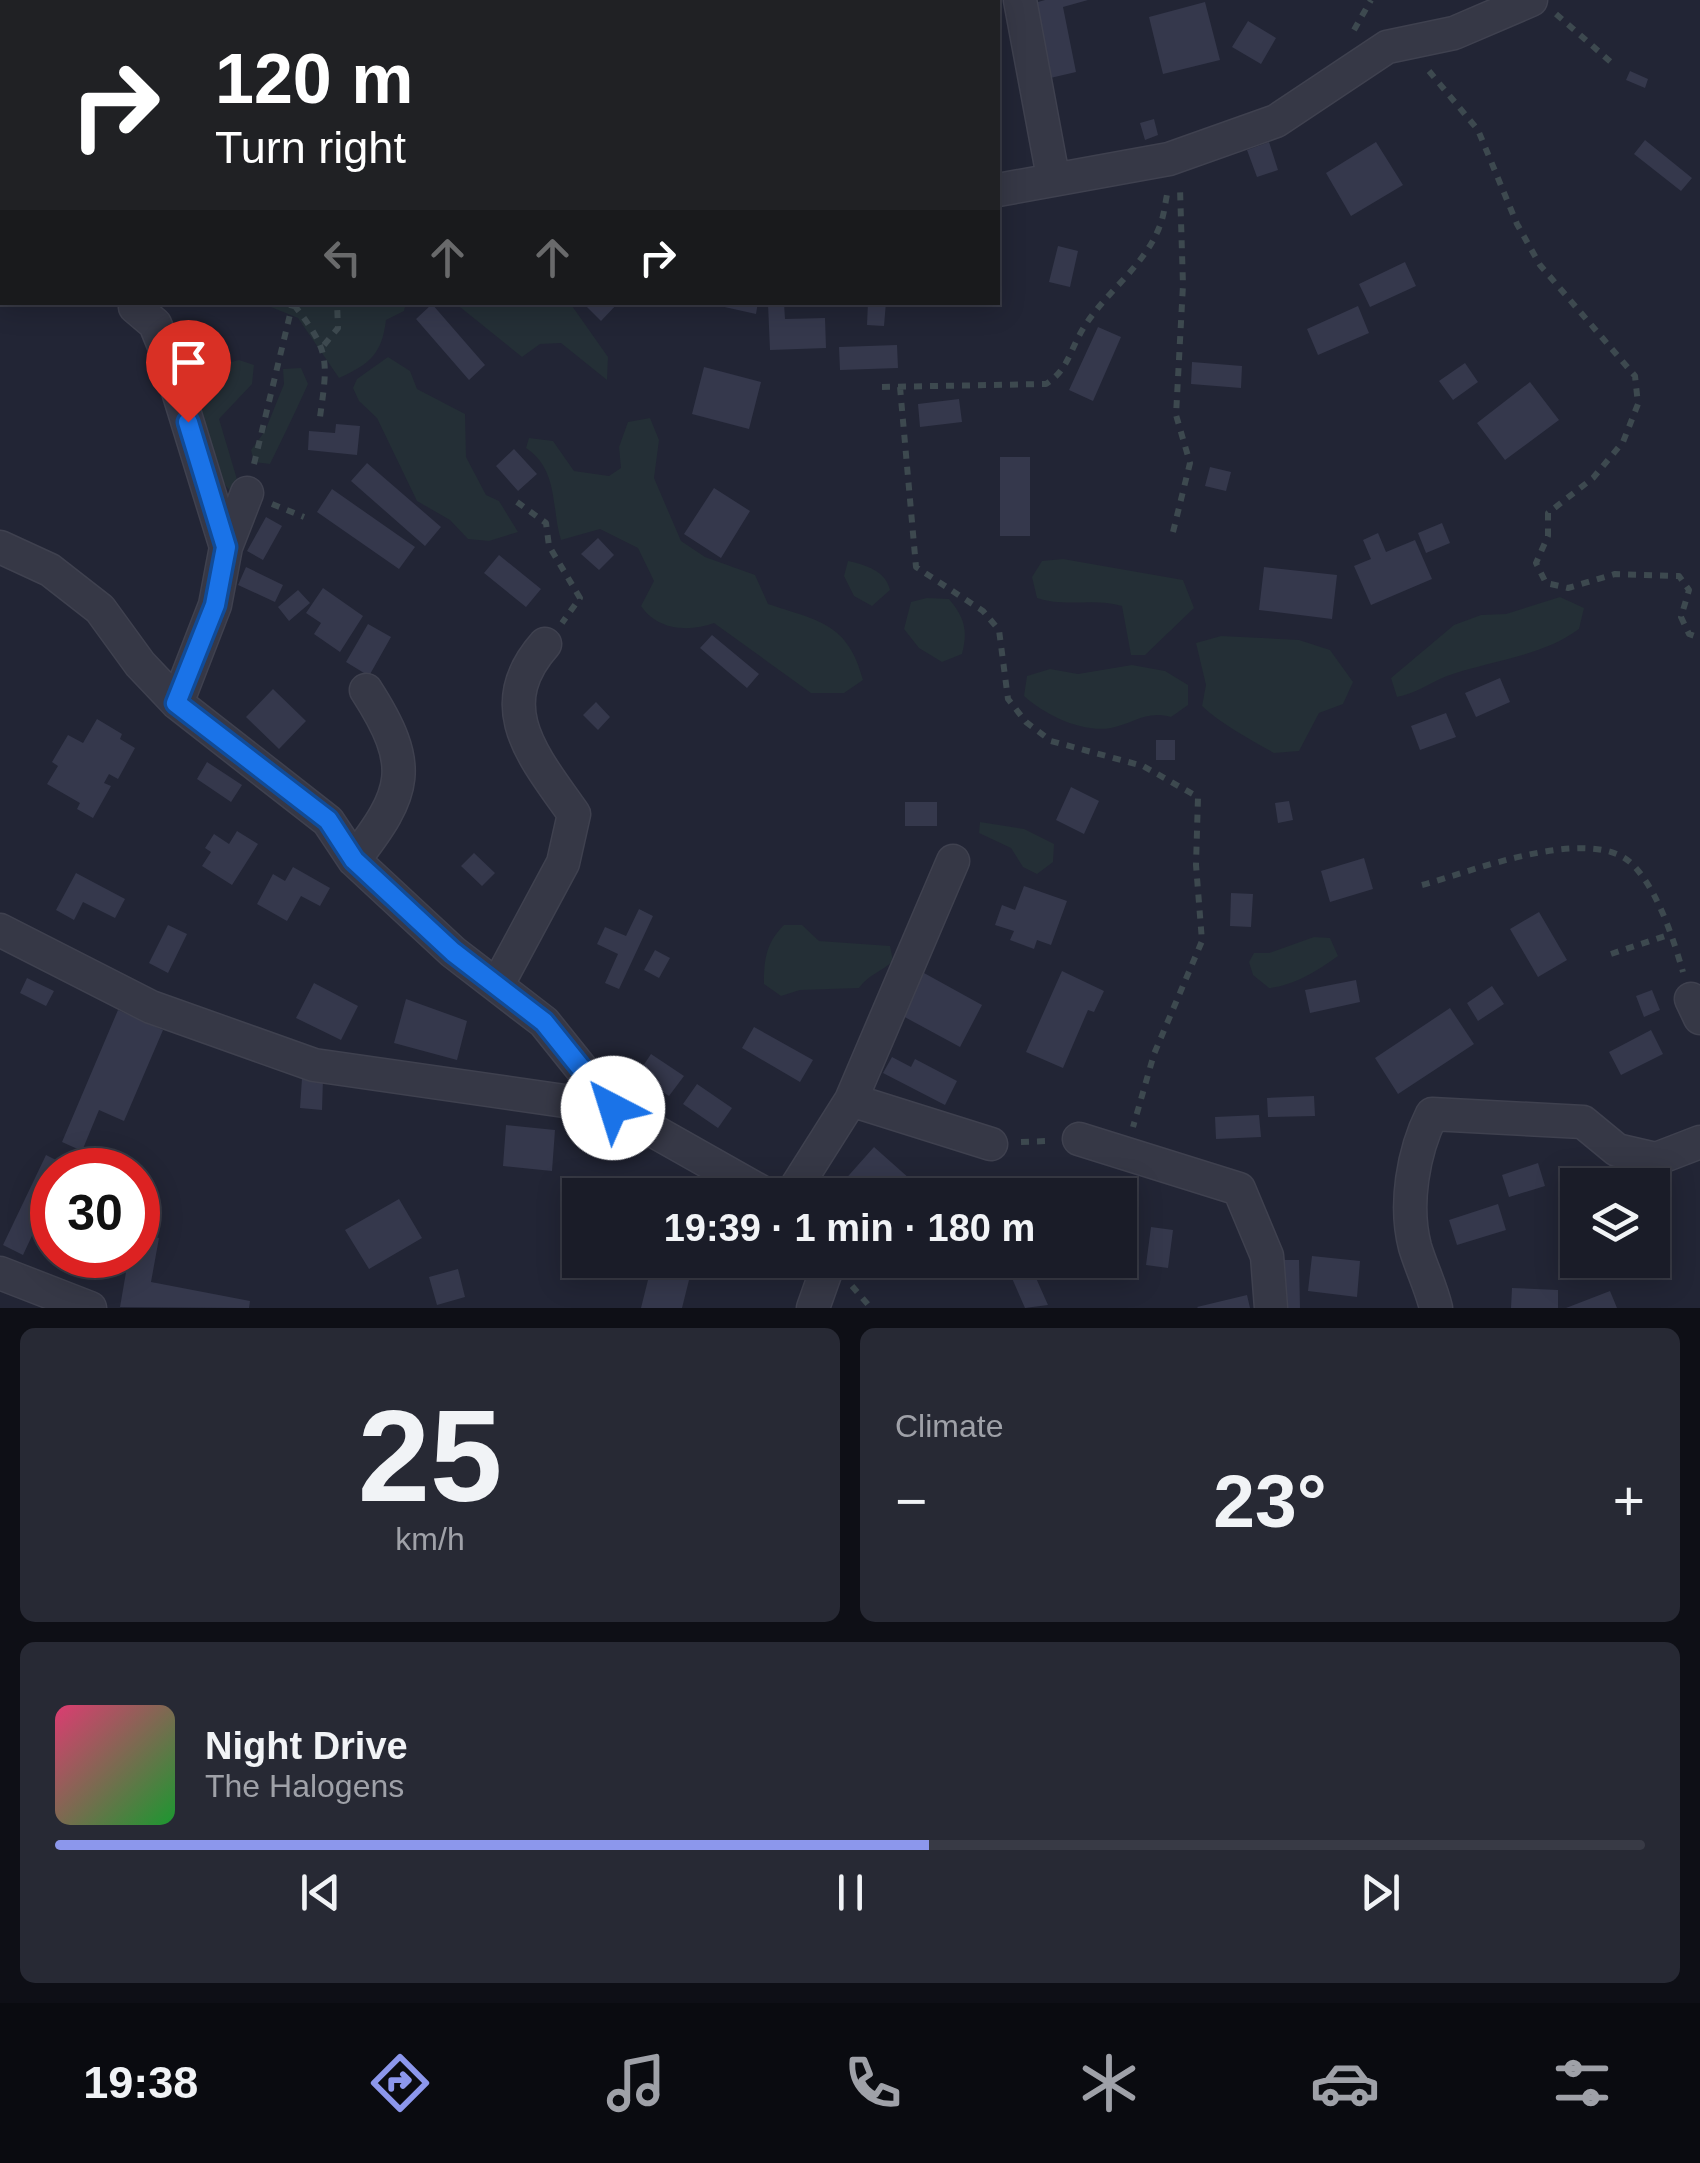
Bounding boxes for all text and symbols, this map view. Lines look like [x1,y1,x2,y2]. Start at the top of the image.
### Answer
icon: right [50,40,180,170]
text: 120 m [215,40,413,118]
text: Turn right [215,122,406,173]
icon: left [315,230,370,285]
icon: ahead [420,230,475,285]
icon: ahead [525,230,580,285]
icon: right [630,230,685,285]
pin [146,320,231,423]
icon: arrive [161,335,216,390]
position arrow [561,1056,665,1160]
speed limit sign: 30 [30,1148,160,1278]
map controls [1560,1168,1670,1278]
button: layers [1560,1168,1670,1278]
text: 19:39 · 1 min · 180 m [664,1207,1035,1249]
text: 25 [358,1383,502,1529]
text: Climate [895,1408,1003,1444]
text: 23° [1213,1459,1327,1543]
text: − [895,1470,927,1532]
text: + [1613,1470,1645,1532]
text: km/h [395,1521,465,1557]
text: Night Drive [205,1725,408,1767]
text: The Halogens [205,1768,404,1804]
icon: previous [293,1865,348,1920]
icon: pause [823,1865,878,1920]
icon: next [1353,1865,1408,1920]
icon: directions [365,2048,435,2118]
icon: music [601,2048,671,2118]
icon: phone [838,2048,908,2118]
icon: climate [1074,2048,1144,2118]
icon: car [1310,2048,1380,2118]
icon: filters [1547,2048,1617,2118]
text: 19:38 [83,2057,198,2108]

